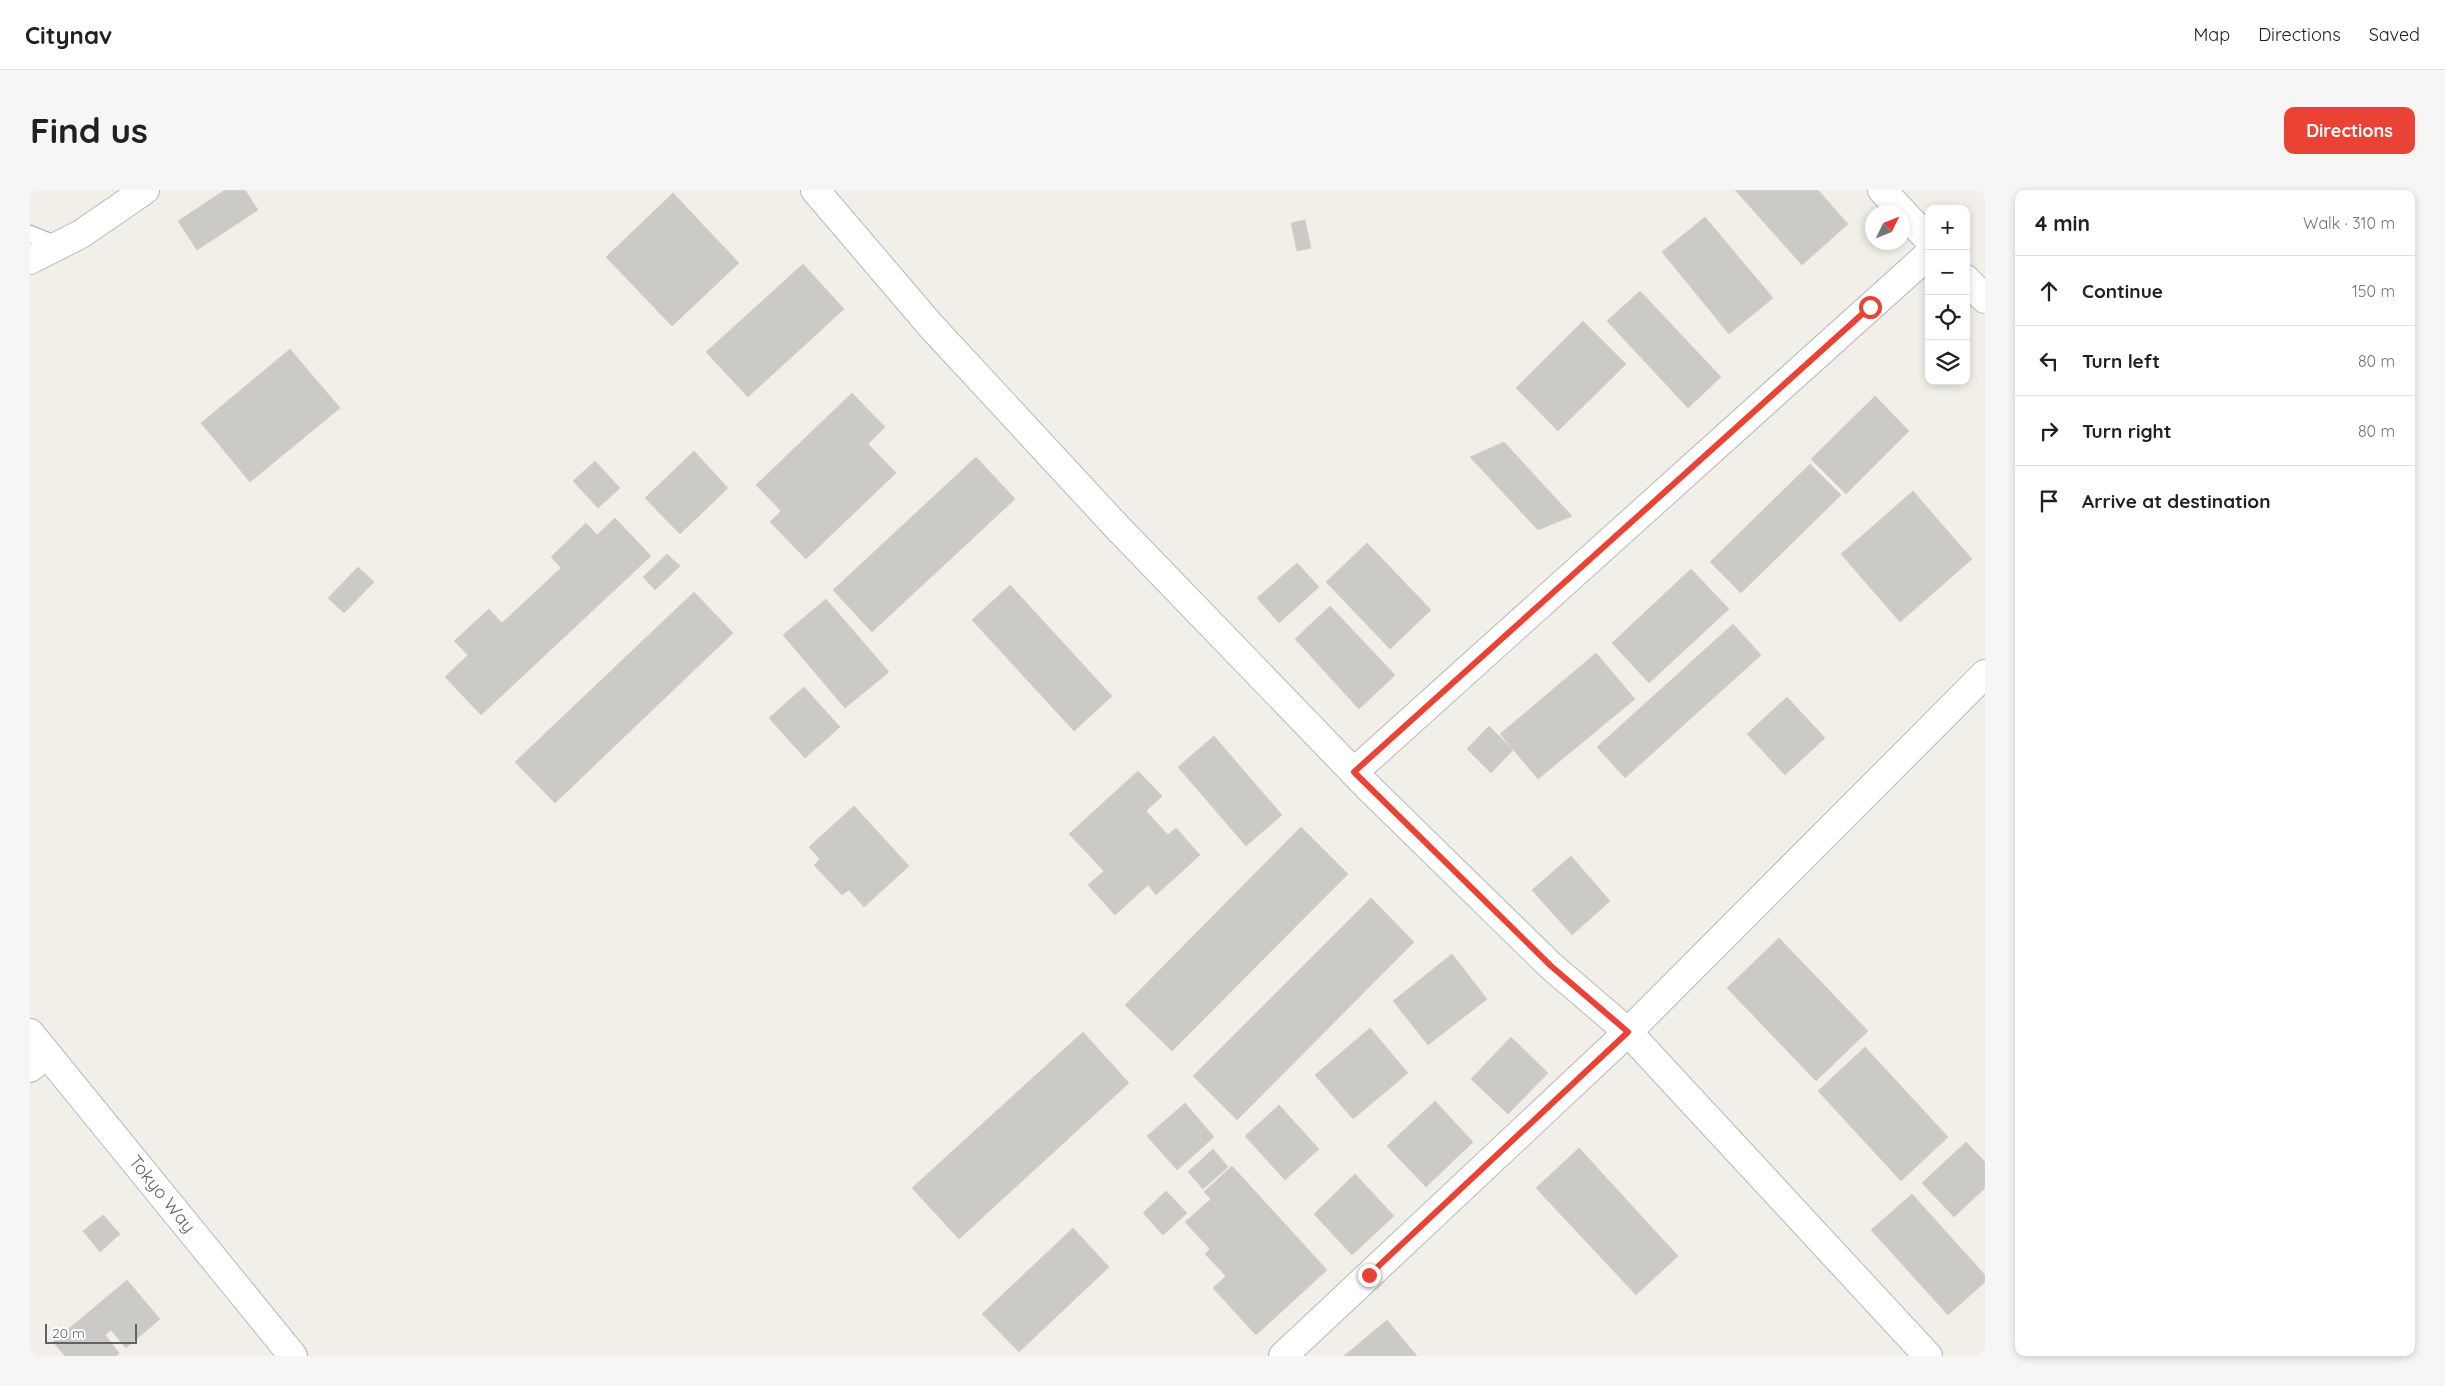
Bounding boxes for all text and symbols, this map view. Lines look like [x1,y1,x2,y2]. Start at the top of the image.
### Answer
text: Citynav [25,20,112,50]
text: Map [2193,23,2230,46]
text: Directions [2258,23,2341,46]
text: Saved [2369,23,2420,46]
button: Directions [2284,107,2415,154]
text: Find us [30,108,148,152]
north arrow [1865,205,1910,250]
map controls [1925,205,1970,385]
button: + [1925,205,1970,250]
text: 4 min [2035,210,2090,236]
text: Walk · 310 m [2303,213,2395,233]
button: − [1925,250,1970,295]
icon: ahead [2035,277,2063,305]
text: Continue [2082,279,2163,303]
text: 150 m [2352,281,2395,301]
button: locate [1925,295,1970,340]
route start [1859,296,1882,319]
button: layers [1925,340,1970,385]
icon: left [2035,347,2063,375]
text: Turn left [2082,349,2160,373]
text: 80 m [2358,351,2395,371]
icon: right [2035,417,2063,445]
text: Turn right [2082,419,2171,443]
text: 80 m [2358,421,2395,441]
icon: arrive [2035,487,2063,515]
text: Arrive at destination [2082,489,2271,513]
street label: Tokyo Way [124,1150,201,1237]
route end [1358,1264,1381,1287]
scale bar [45,1321,138,1344]
text: 20 m [52,1324,85,1342]

